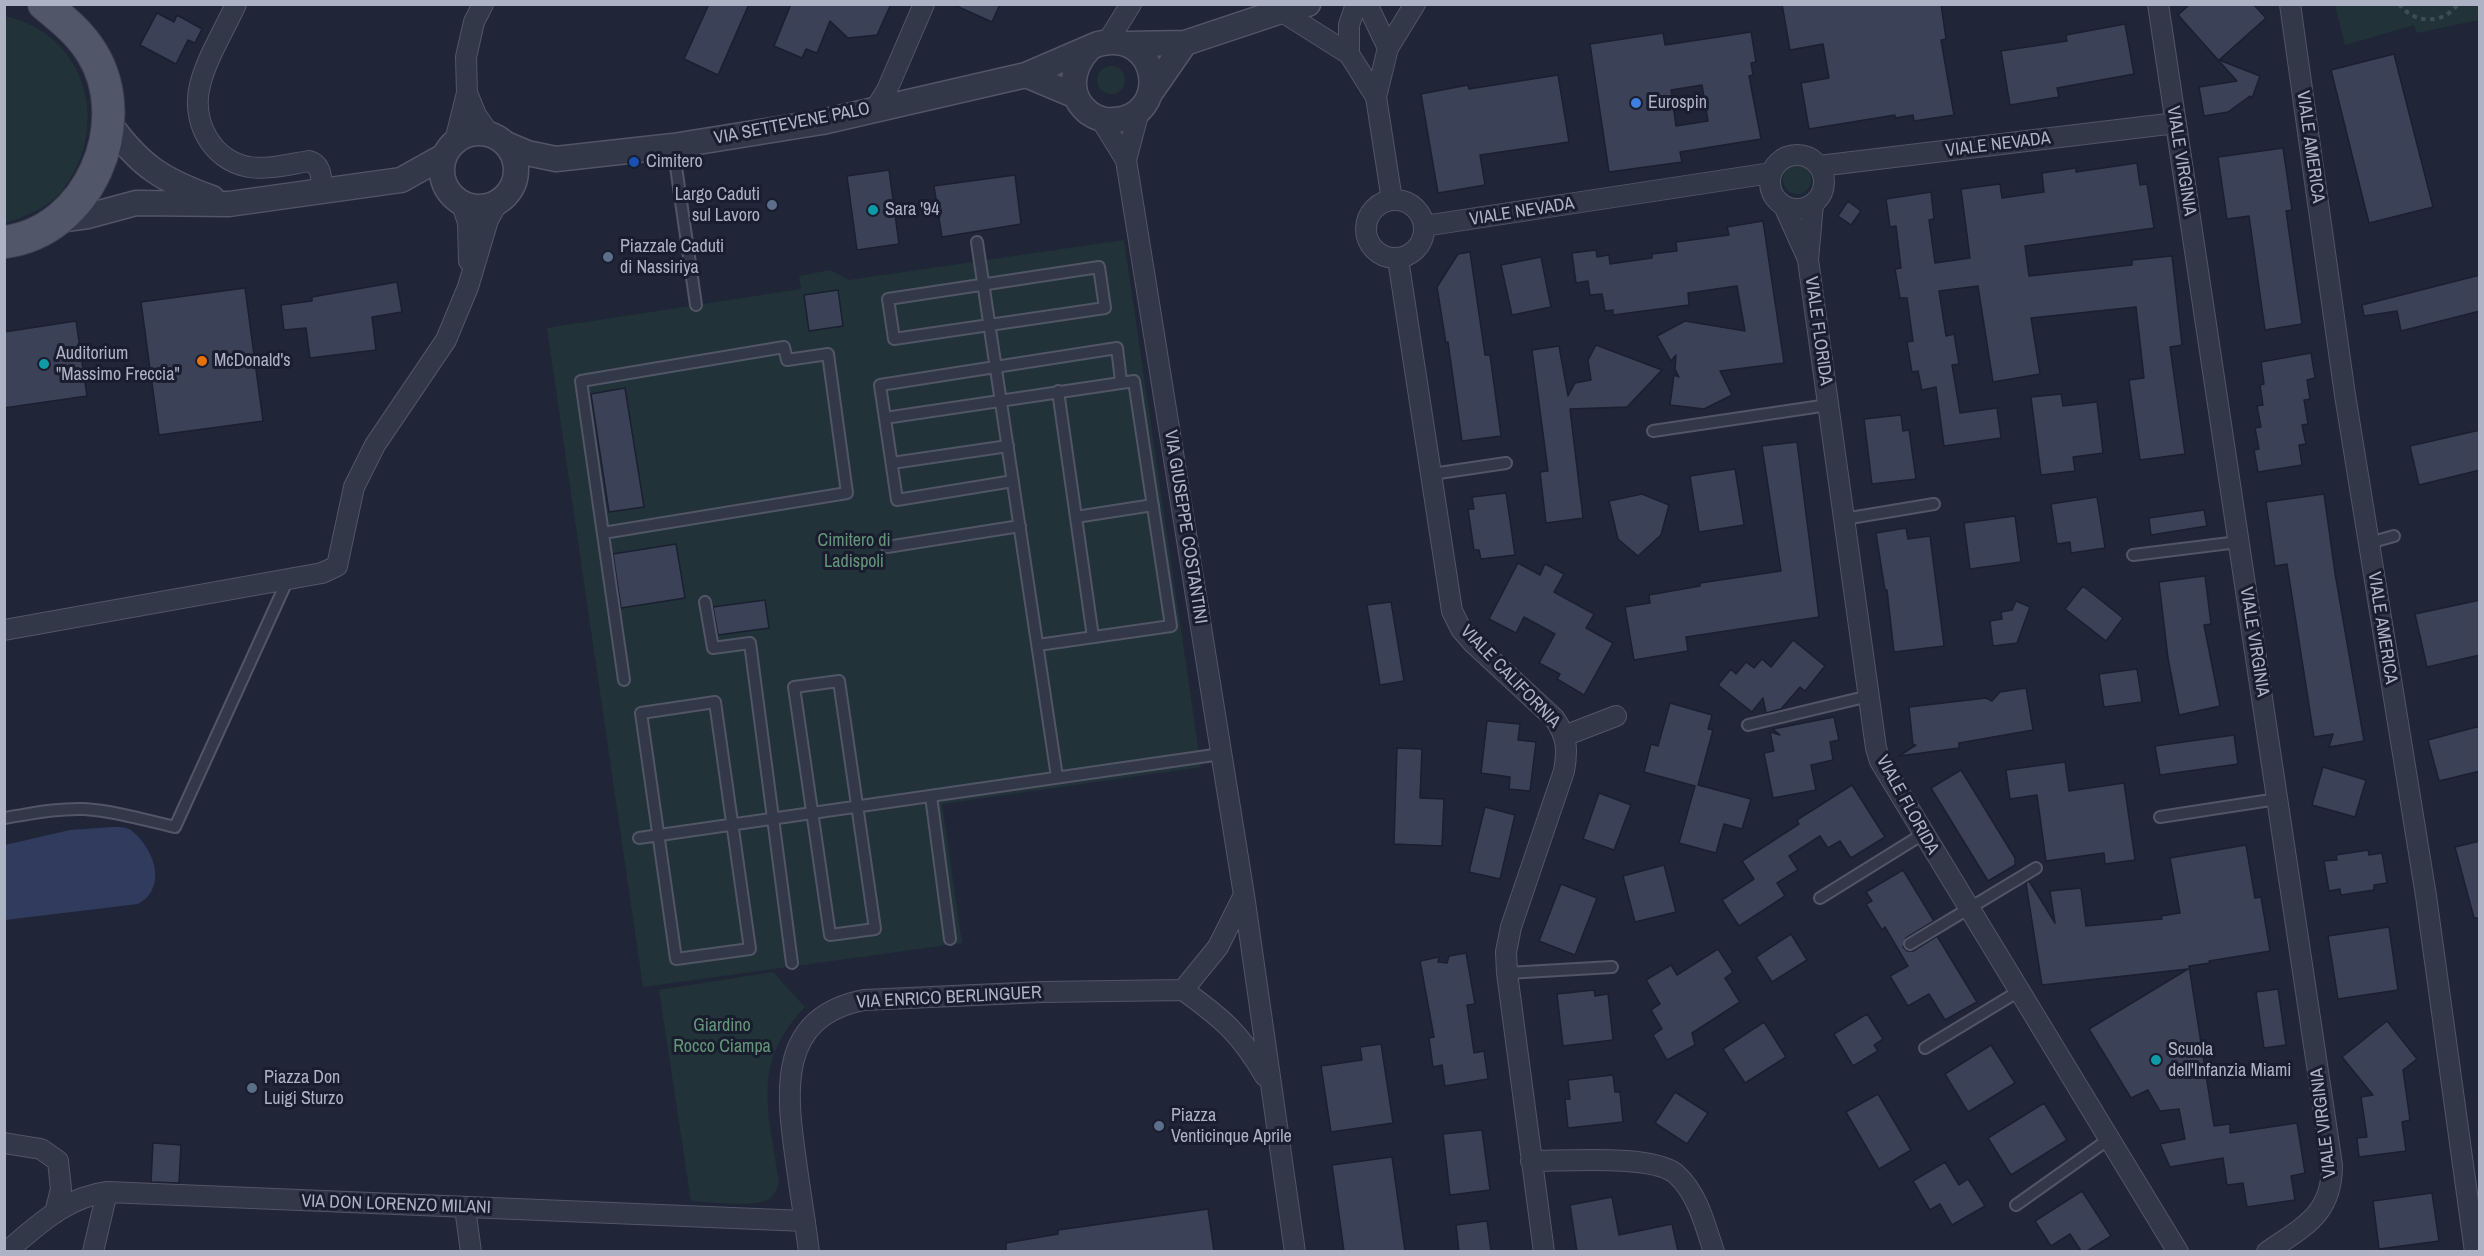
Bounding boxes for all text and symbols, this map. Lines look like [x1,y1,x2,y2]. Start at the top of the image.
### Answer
street label: VIALE AMERICA [2291,89,2329,205]
place label: Eurospin [1648,92,1707,114]
marker: Eurospin [1629,96,1643,110]
street label: VIA SETTEVENE PALO [712,98,872,150]
street label: VIALE VIRGINIA [2162,105,2200,217]
street label: VIALE NEVADA [1944,128,2052,162]
place label: Cimitero [646,151,703,173]
marker: Cimitero [627,155,641,169]
place label: Largo Caduti sul Lavoro [675,184,760,226]
street label: VIALE NEVADA [1468,193,1576,231]
marker: Largo Caduti sul Lavoro [765,198,779,212]
place label: Sara '94 [885,199,940,221]
marker: Sara '94 [866,203,880,217]
place label: Piazzale Caduti di Nassiriya [620,236,724,278]
marker: Piazzale Caduti di Nassiriya [601,250,615,264]
street label: VIALE FLORIDA [1800,275,1836,387]
place label: Auditorium "Massimo Freccia" [56,343,180,386]
place label: McDonald's [214,350,291,372]
marker: McDonald's [195,354,209,368]
marker: Auditorium "Massimo Freccia" [37,357,51,371]
street label: VIA GIUSEPPE COSTANTINI [1159,429,1211,625]
park label: Cimitero di Ladispoli [817,530,891,572]
street label: VIALE AMERICA [2362,570,2402,686]
street label: VIALE VIRGINIA [2235,586,2273,698]
street label: VIALE CALIFORNIA [1456,621,1564,733]
street label: VIALE FLORIDA [1871,752,1943,858]
street label: VIA ENRICO BERLINGUER [856,982,1042,1014]
park label: Giardino Rocco Ciampa [673,1015,771,1058]
place label: Scuola dell'Infanzia Miami [2168,1039,2291,1082]
marker: Scuola dell'Infanzia Miami [2149,1053,2163,1067]
place label: Piazza Don Luigi Sturzo [264,1067,344,1110]
street label: VIALE VIRGINIA [2307,1067,2341,1179]
marker: Piazza Don Luigi Sturzo [245,1081,259,1095]
place label: Piazza Venticinque Aprile [1171,1105,1292,1148]
marker: Piazza Venticinque Aprile [1152,1119,1166,1133]
street label: VIA DON LORENZO MILANI [301,1191,491,1219]

